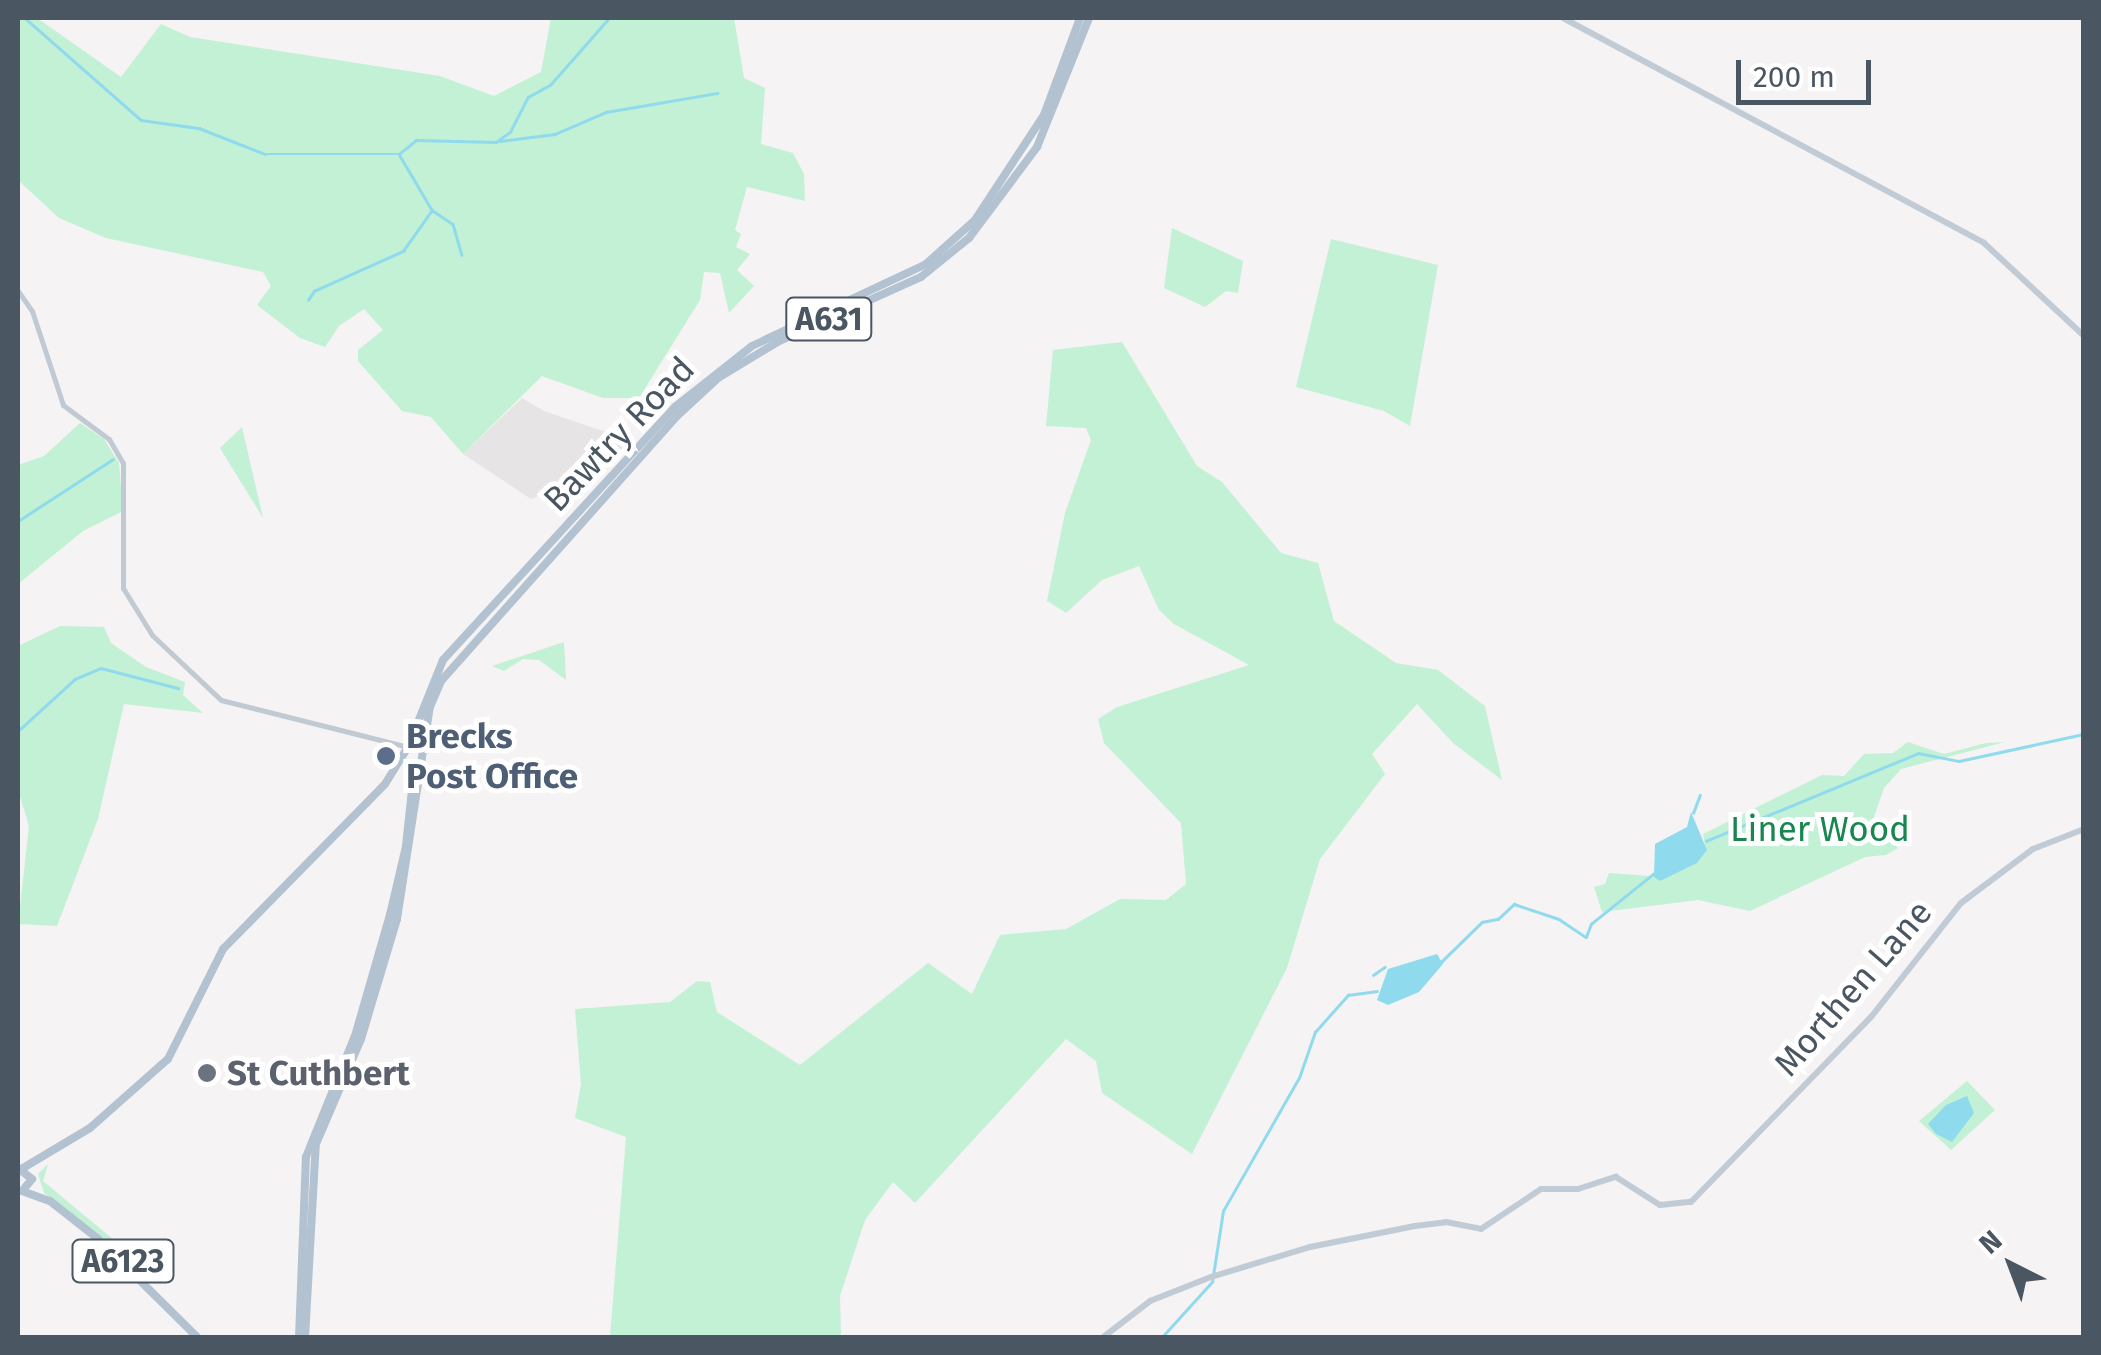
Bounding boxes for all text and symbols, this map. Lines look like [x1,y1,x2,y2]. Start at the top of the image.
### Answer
scale bar [1741,40,1876,102]
text: 200 m [1753,59,1835,95]
road number: A631 [784,292,874,346]
street label: Bawtry Road [535,348,703,520]
place label: Brecks Post Office [406,715,578,797]
marker: Brecks Post Office [375,745,397,767]
park label: Liner Wood [1730,808,1910,850]
street label: Morthen Lane [1765,892,1941,1084]
place label: St Cuthbert [227,1052,410,1094]
marker: St Cuthbert [196,1062,218,1084]
north arrow [1961,1215,2061,1315]
text: N [1973,1224,2009,1261]
road number: A6123 [70,1234,176,1288]

